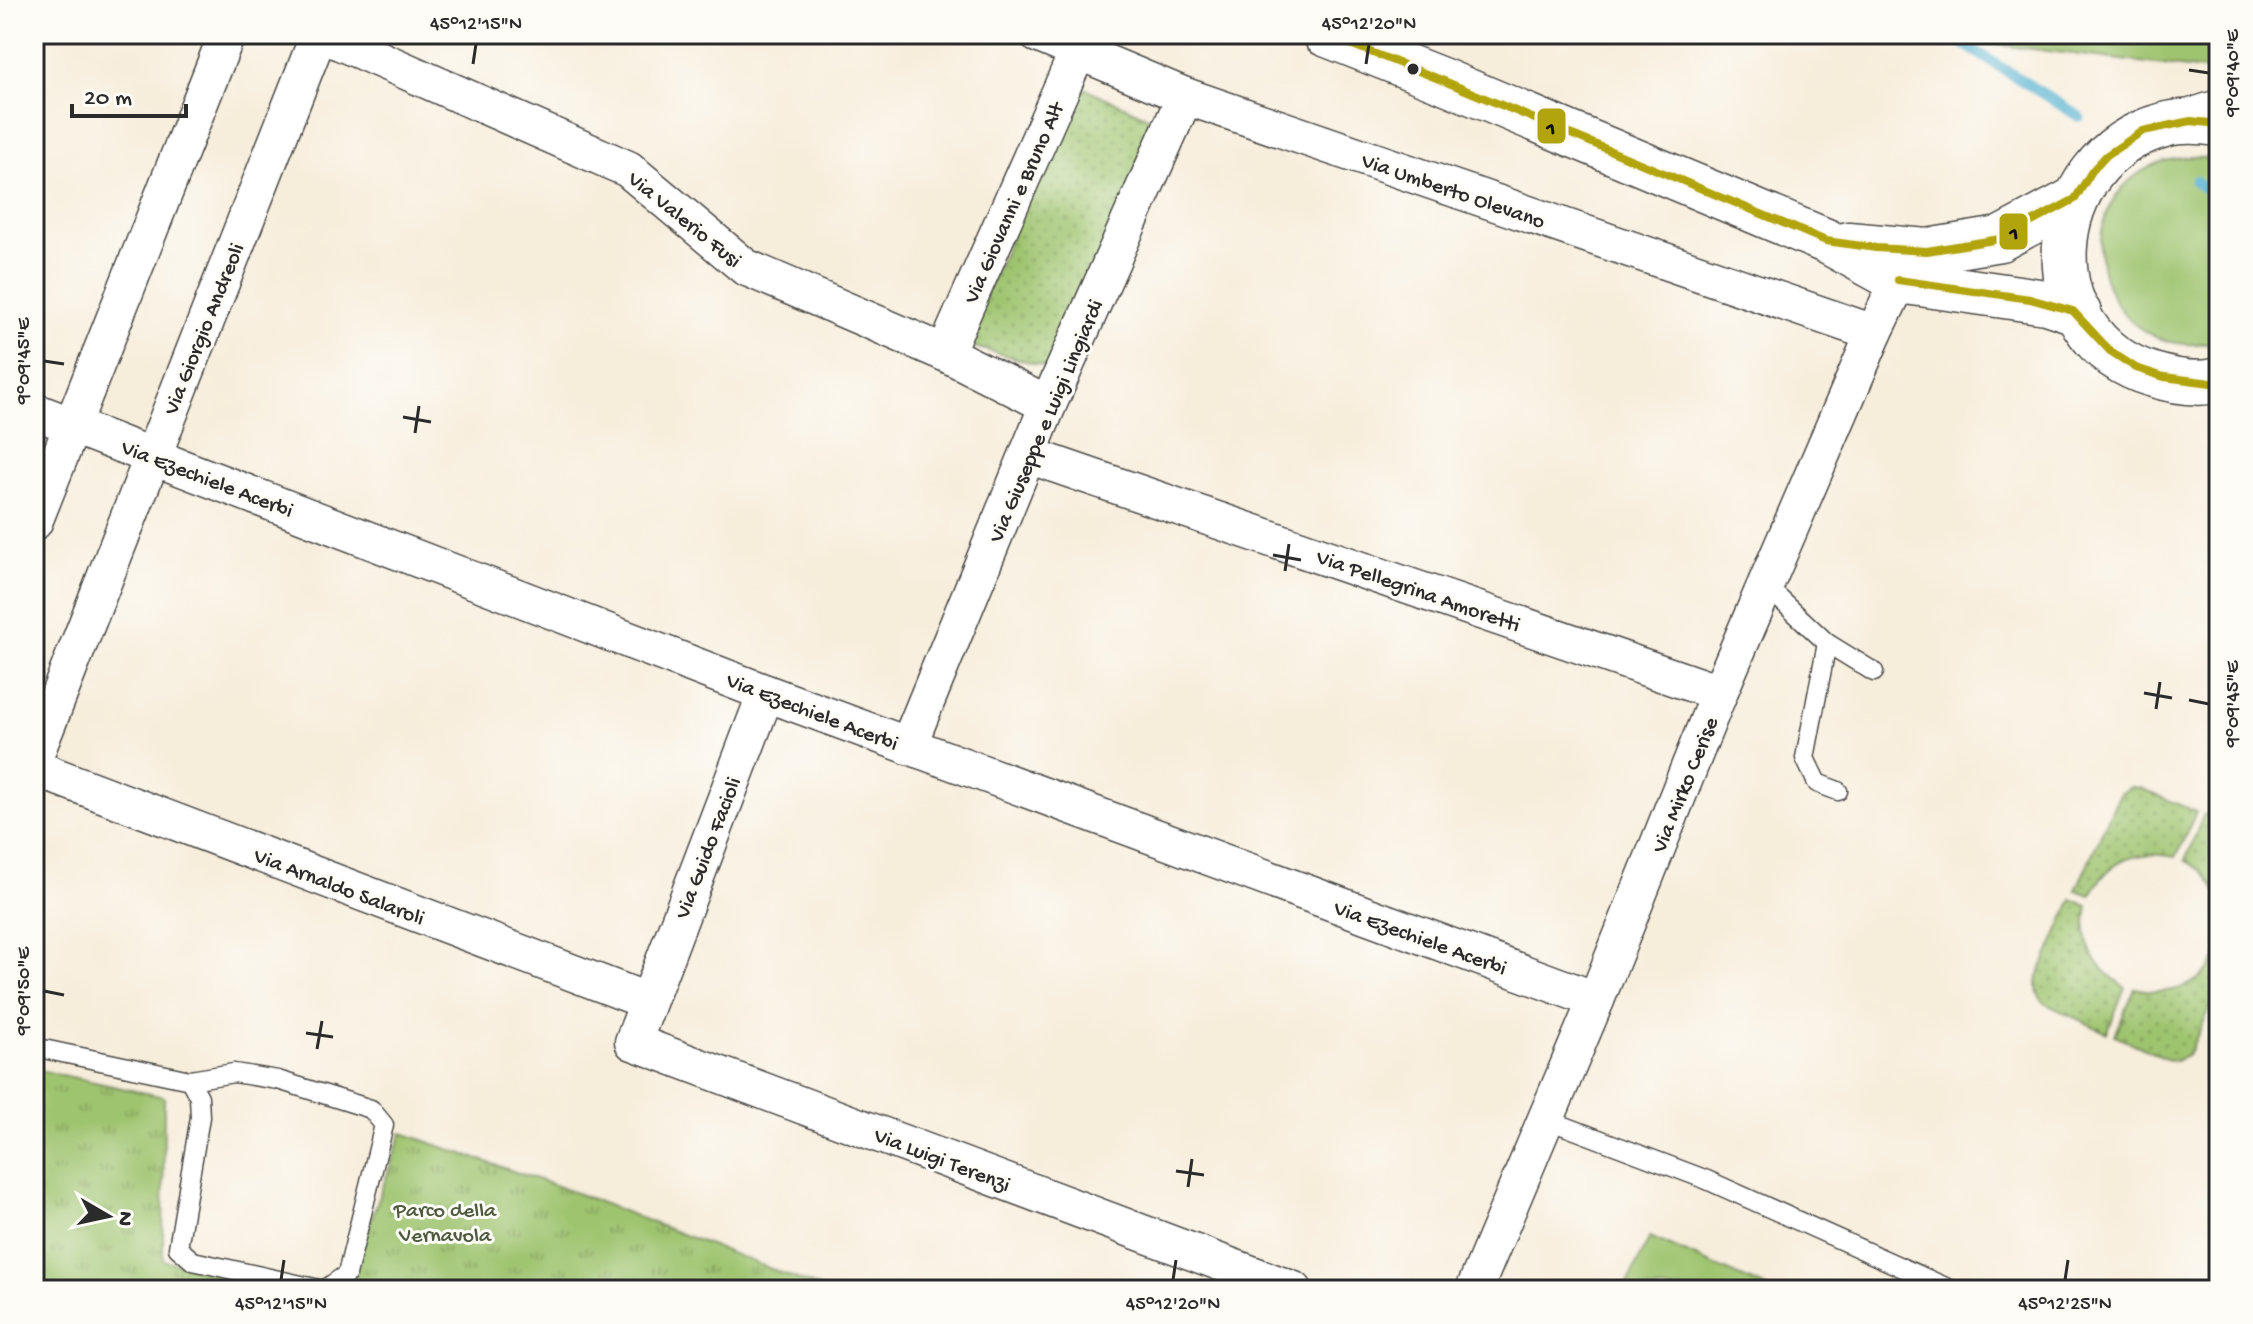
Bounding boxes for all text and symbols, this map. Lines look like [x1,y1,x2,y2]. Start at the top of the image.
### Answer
text: 45°12'15"N [430,14,522,37]
text: 45°12'20"N [1322,14,1416,37]
text: 9°09'40"E [2223,28,2246,118]
unlabelled marker [1405,61,1421,77]
scale bar [72,68,186,118]
text: 20 m [84,85,132,114]
street label: Via Giovanni e Bruno Alt [959,97,1073,309]
line badge: 1 [1536,107,1567,145]
text: 1 [1546,117,1555,143]
street label: Via Umberto Olevano [1357,149,1548,236]
street label: Via Valerio Fusi [621,167,746,275]
line badge: 1 [1998,212,2029,251]
text: 1 [2009,222,2018,248]
street label: Via Giorgio Andreoli [159,240,252,420]
street label: Via Giuseppe e Luigi Lingiardi [984,296,1111,548]
text: 9°09'45"E [14,316,37,405]
street label: Via Ezechiele Acerbi [116,436,296,525]
street label: Via Pellegrina Amoretti [1311,545,1523,640]
text: 9°09'45"E [2223,659,2246,748]
street label: Via Ezechiele Acerbi [721,669,901,758]
street label: Via Mirko Cerise [1647,713,1726,858]
street label: Via Guido Facioli [670,774,749,924]
street label: Via Arnaldo Salaroli [249,844,427,933]
street label: Via Ezechiele Acerbi [1329,896,1510,983]
text: 9°09'50"E [14,945,37,1036]
street label: Via Luigi Terenzi [869,1123,1013,1200]
north arrow [68,1176,148,1256]
park label: Parco della Vernavola [393,1199,497,1250]
text: N [110,1209,138,1228]
text: 45°12'15"N [235,1294,327,1317]
text: 45°12'20"N [1126,1294,1220,1317]
text: 45°12'25"N [2018,1294,2112,1317]

